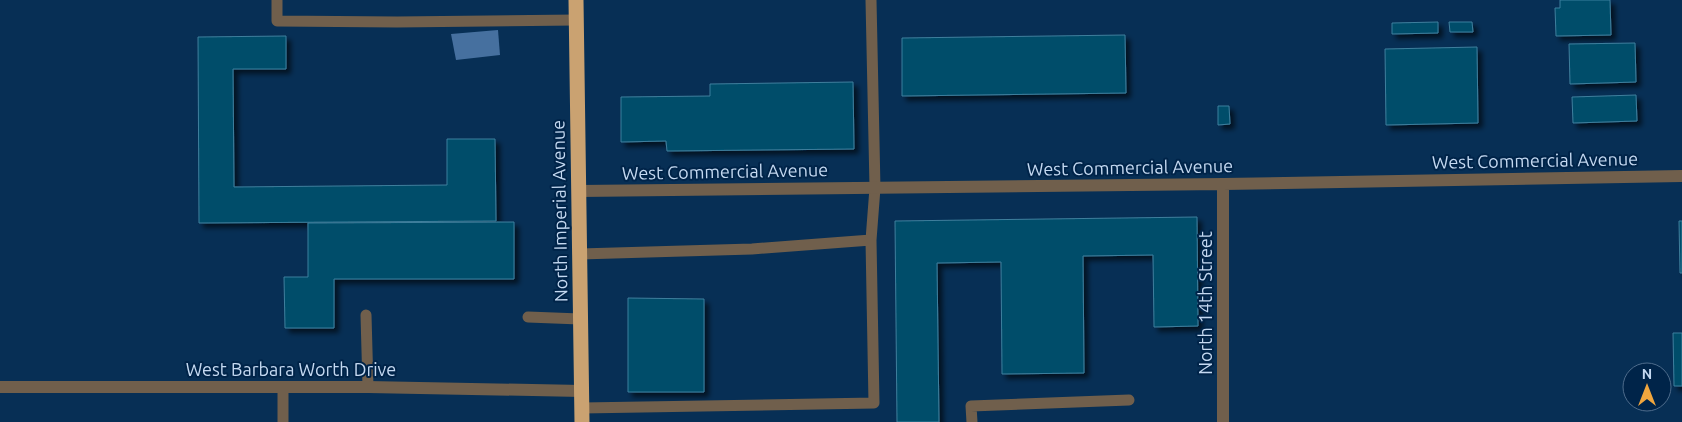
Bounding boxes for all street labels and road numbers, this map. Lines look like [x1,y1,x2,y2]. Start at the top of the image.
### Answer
street label: North Imperial Avenue [547,120,571,302]
street label: West Commercial Avenue [1432,148,1638,172]
street label: West Commercial Avenue [1027,155,1233,179]
street label: West Commercial Avenue [622,159,828,183]
street label: North 14th Street [1195,231,1215,375]
street label: West Barbara Worth Drive [186,359,396,379]

